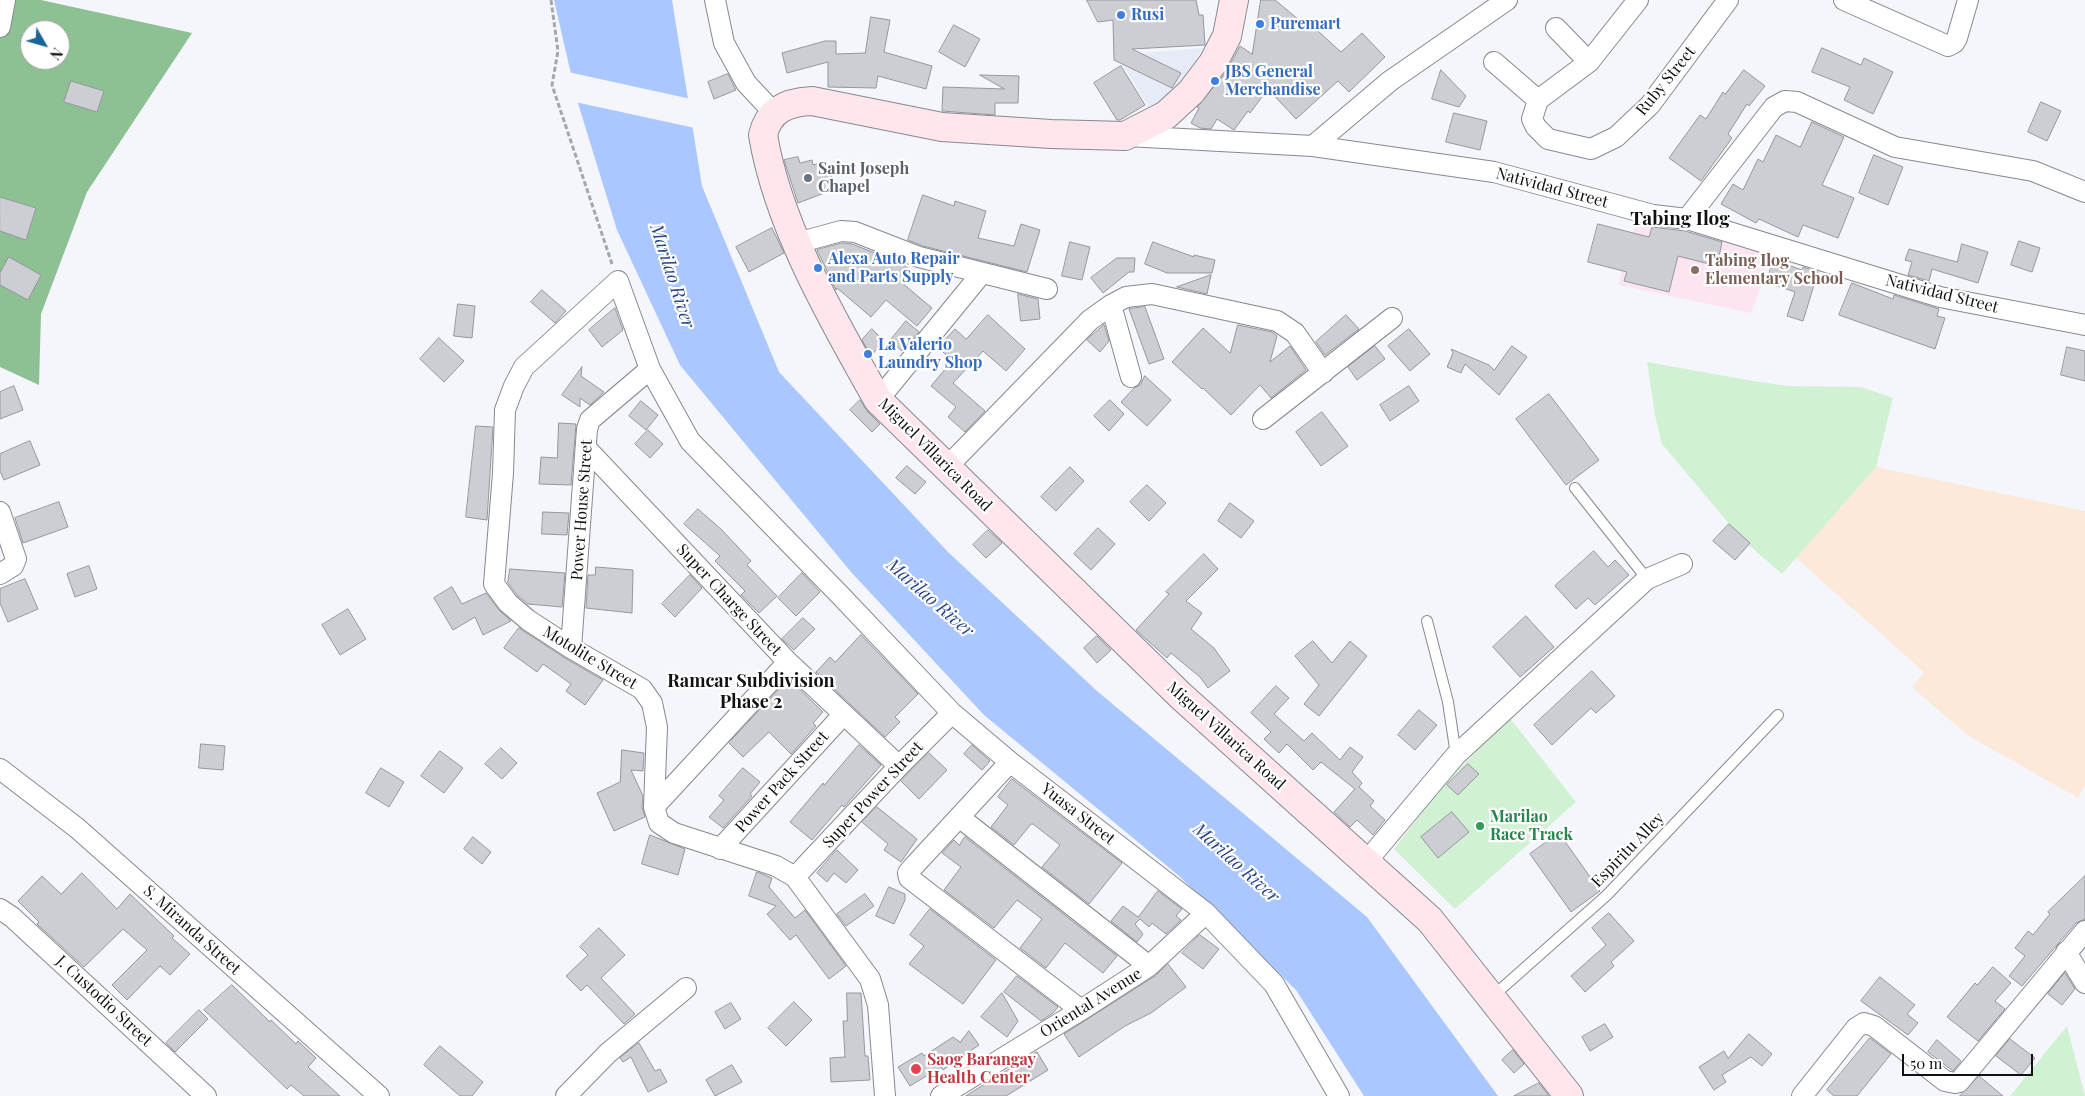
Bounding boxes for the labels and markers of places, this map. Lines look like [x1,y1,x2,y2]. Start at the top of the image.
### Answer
place label: Rusi [1131,5,1164,25]
marker: Rusi [1115,9,1127,21]
place label: Puremart [1270,14,1341,34]
marker: Puremart [1254,18,1266,30]
place label: JBS General Merchandise [1225,62,1321,100]
marker: JBS General Merchandise [1209,75,1221,87]
place label: Saint Joseph Chapel [818,159,909,197]
marker: Saint Joseph Chapel [802,172,814,184]
place label: Alexa Auto Repair and Parts Supply [828,249,960,287]
place label: Tabing Ilog Elementary School [1705,251,1844,289]
marker: Alexa Auto Repair and Parts Supply [812,262,824,274]
marker: Tabing Ilog Elementary School [1689,264,1701,276]
place label: La Valerio Laundry Shop [878,335,982,373]
marker: La Valerio Laundry Shop [862,348,874,360]
place label: Marilao Race Track [1490,807,1573,845]
marker: Marilao Race Track [1474,820,1486,832]
place label: Saog Barangay Health Center [927,1050,1036,1088]
marker: Saog Barangay Health Center [909,1062,923,1076]

